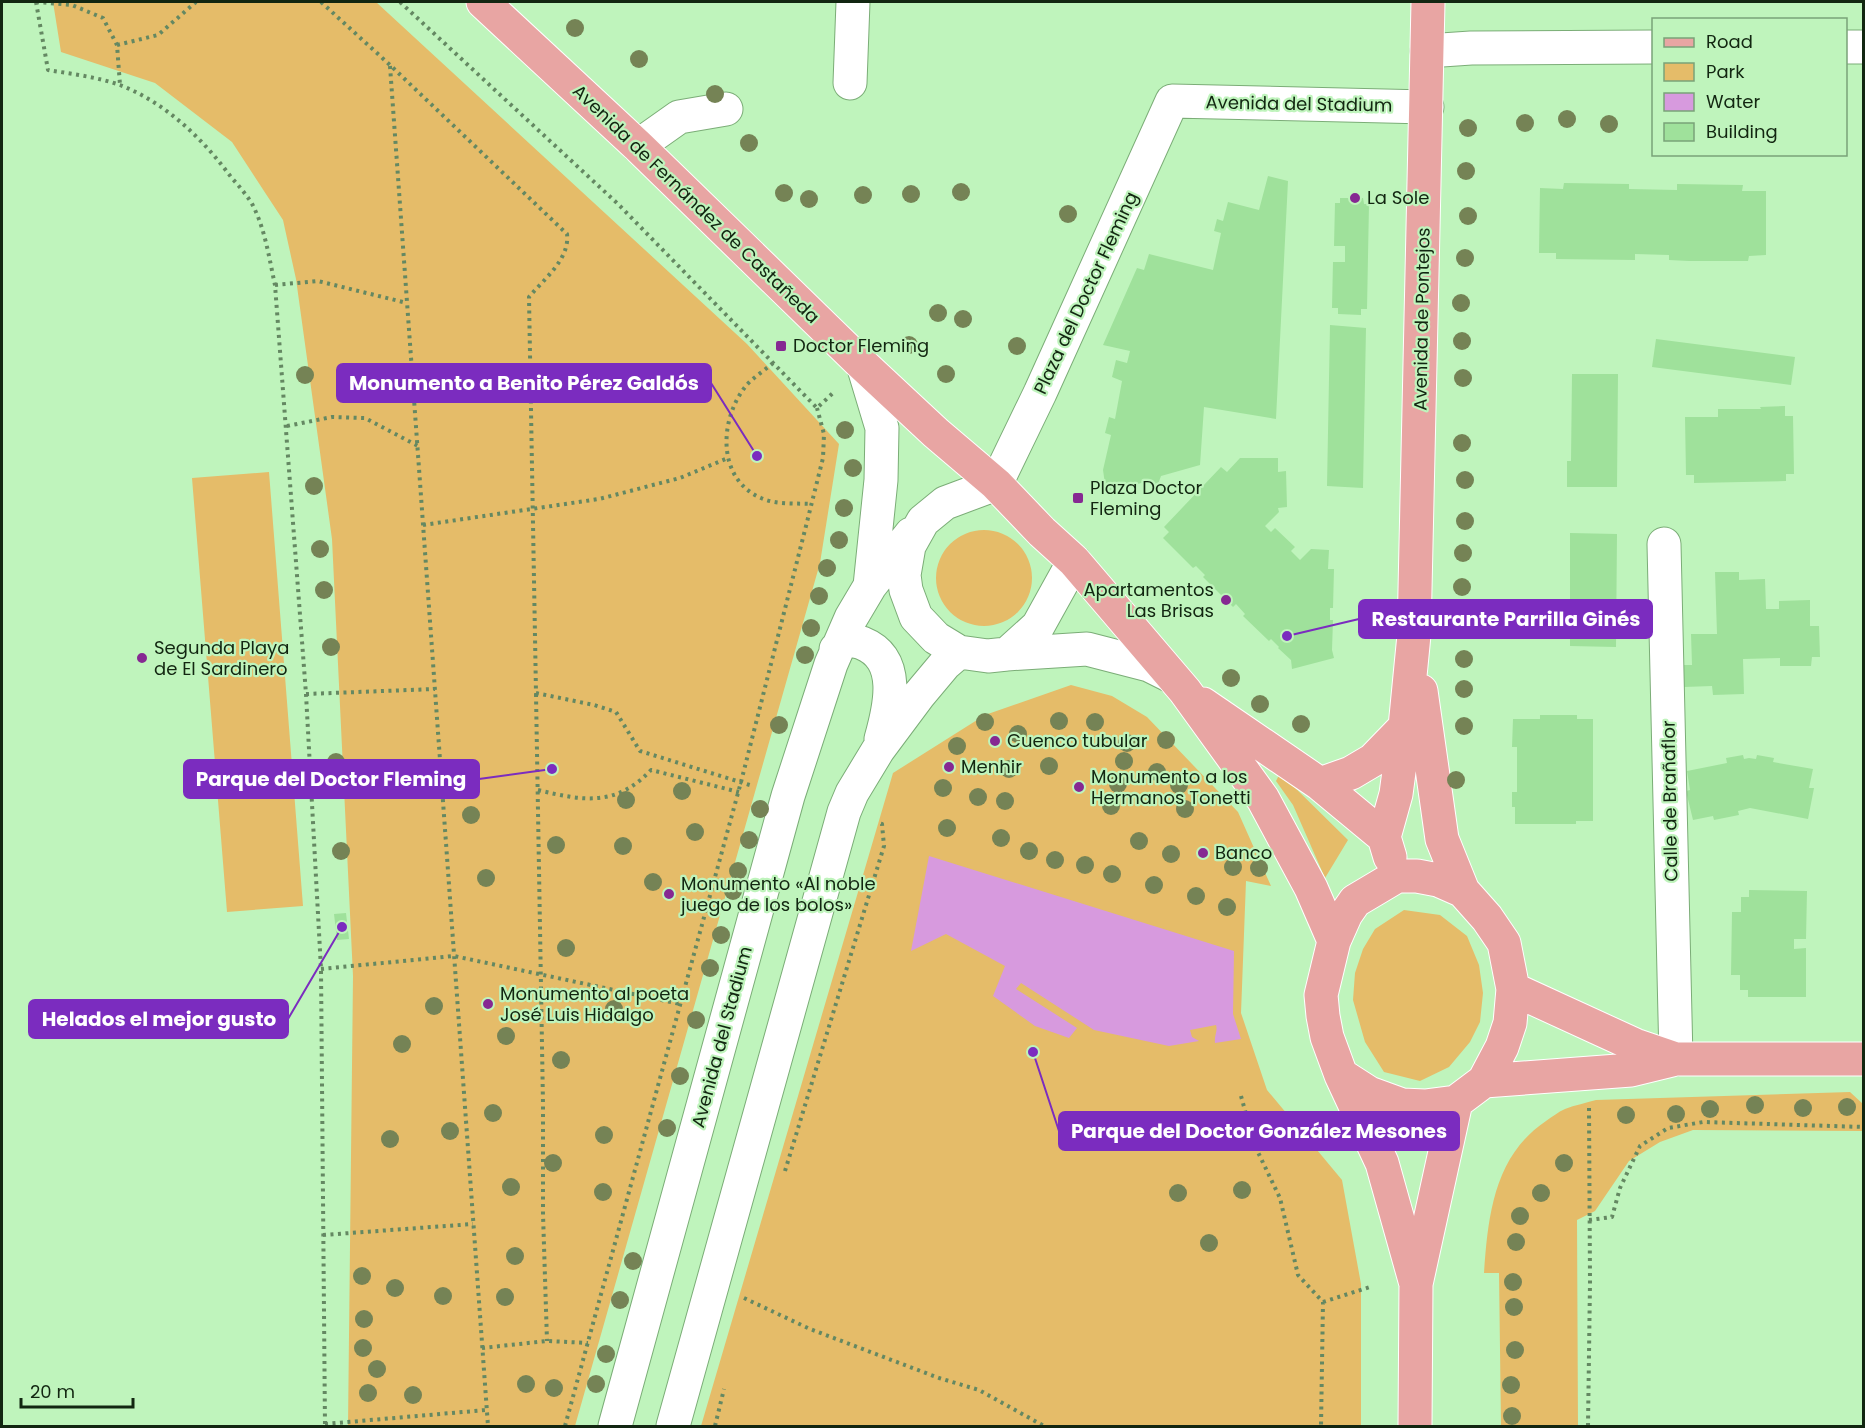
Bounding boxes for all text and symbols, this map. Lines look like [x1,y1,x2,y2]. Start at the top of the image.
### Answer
legend [1652,18,1847,156]
text: Road [1706,29,1753,54]
text: Park [1706,59,1745,84]
street label: Avenida de Fernández de Castañeda [567,78,825,329]
street label: Avenida del Stadium [1205,89,1393,118]
text: Water [1706,89,1760,114]
text: Building [1706,119,1778,144]
place label: La Sole [1367,185,1429,210]
street label: Plaza del Doctor Fleming [1028,187,1144,398]
marker: La Sole [1348,191,1362,205]
street label: Avenida de Pontejos [1407,227,1436,411]
place label: Doctor Fleming [793,333,929,358]
marker: Doctor Fleming [774,339,788,353]
callout: Monumento a Benito Pérez Galdós [337,364,711,402]
text: Monumento a Benito Pérez Galdós [349,369,699,397]
place label: Plaza Doctor Fleming [1090,475,1202,521]
marker: Plaza Doctor Fleming [1071,491,1085,505]
place label: Apartamentos Las Brisas [1083,577,1214,623]
marker: Apartamentos Las Brisas [1219,593,1233,607]
callout: Restaurante Parrilla Ginés [1359,600,1652,638]
text: Restaurante Parrilla Ginés [1372,605,1640,633]
place label: Segunda Playa de El Sardinero [154,635,289,681]
marker: Segunda Playa de El Sardinero [135,651,149,665]
street label: Calle de Brañaflor [1656,720,1683,882]
place label: Cuenco tubular [1007,728,1148,753]
marker: Cuenco tubular [988,734,1002,748]
place label: Menhir [961,754,1022,779]
callout: Parque del Doctor Fleming [184,760,479,798]
marker: Menhir [942,760,956,774]
place label: Monumento a los Hermanos Tonetti [1091,764,1251,810]
text: Parque del Doctor Fleming [196,765,466,793]
marker: Monumento a los Hermanos Tonetti [1072,780,1086,794]
place label: Banco [1215,840,1272,865]
marker: Banco [1196,846,1210,860]
place label: Monumento «Al noble juego de los bolos» [680,871,876,917]
marker: Monumento «Al noble juego de los bolos» [662,887,676,901]
street label: Avenida del Stadium [685,943,758,1130]
place label: Monumento al poeta José Luis Hidalgo [500,981,689,1027]
marker: Monumento al poeta José Luis Hidalgo [481,997,495,1011]
callout: Helados el mejor gusto [29,1000,288,1038]
text: Helados el mejor gusto [42,1005,277,1033]
callout: Parque del Doctor González Mesones [1059,1112,1459,1150]
text: Parque del Doctor González Mesones [1071,1117,1447,1145]
scale bar [21,1371,134,1409]
text: 20 m [30,1379,75,1404]

